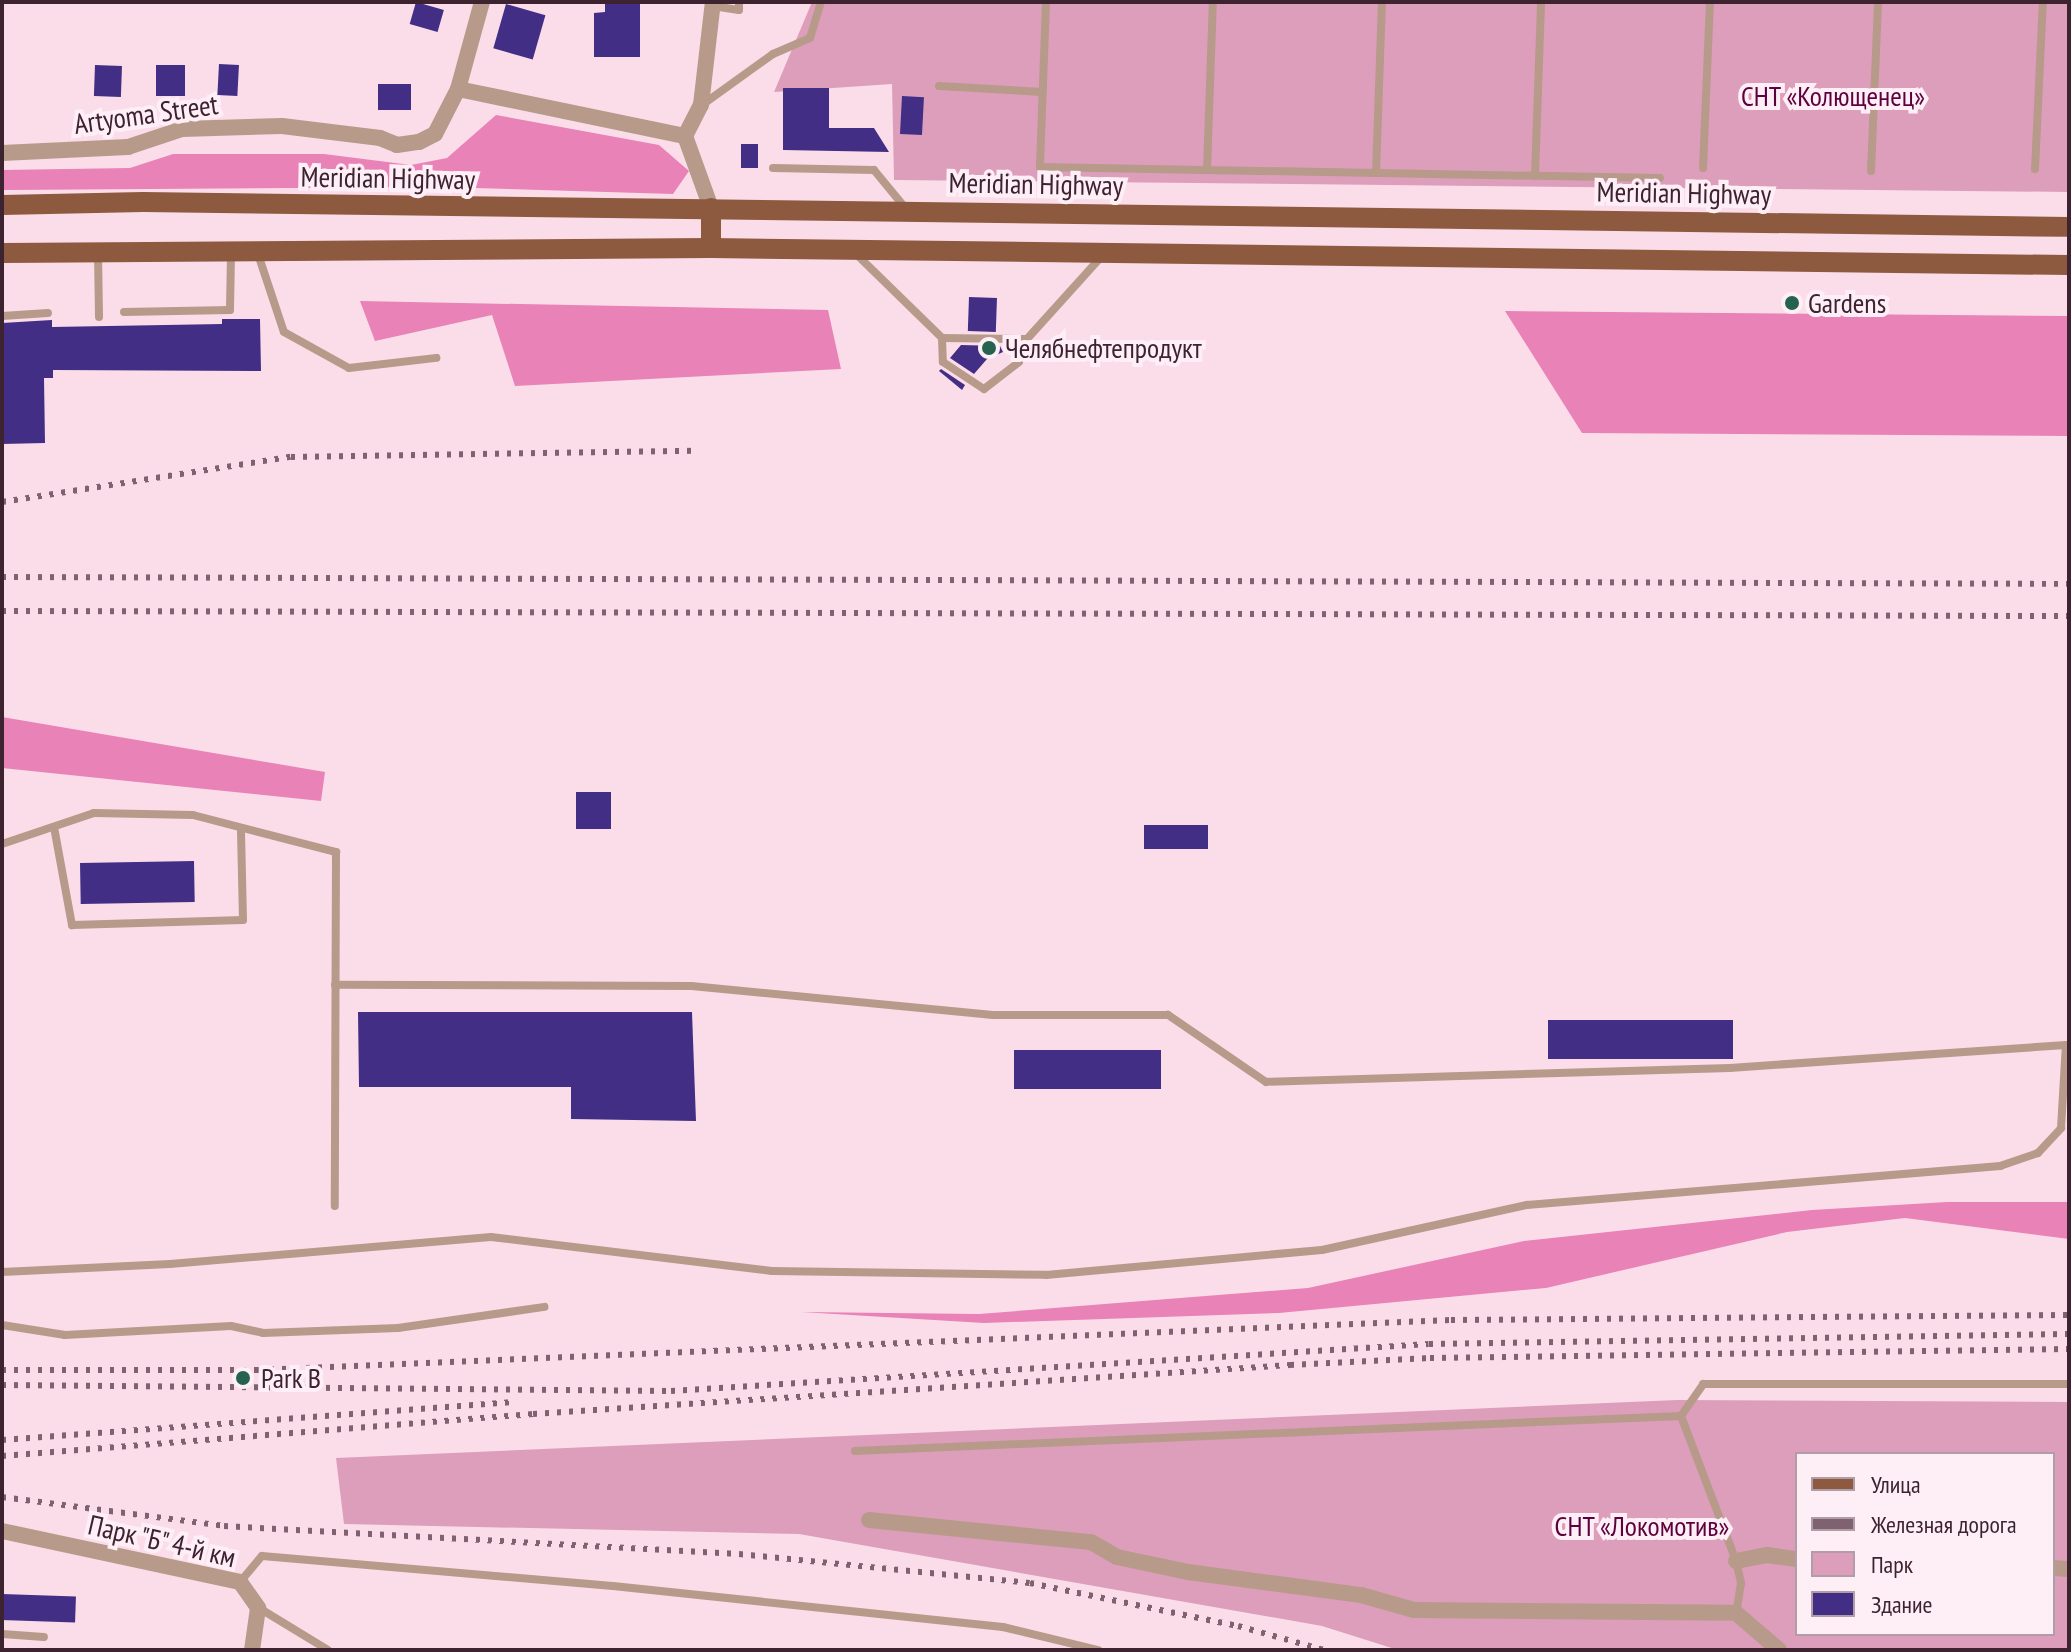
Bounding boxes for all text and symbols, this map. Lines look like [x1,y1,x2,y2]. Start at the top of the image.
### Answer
park label: СНТ «Колющенец» [1741,79,1925,113]
street label: Artyoma Street [72,87,220,141]
street label: Meridian Highway [300,160,476,196]
street label: Meridian Highway [948,166,1124,202]
street label: Meridian Highway [1596,175,1772,211]
place label: Gardens [1808,286,1886,320]
marker: Gardens [1783,294,1801,312]
place label: Челябнефтепродукт [1005,331,1202,365]
marker: Челябнефтепродукт [980,339,998,357]
place label: Park B [261,1361,322,1395]
marker: Park B [232,1367,254,1389]
legend [1795,1452,2055,1636]
text: Улица [1871,1469,1921,1500]
street label: Парк "Б" 4-й км [83,1507,241,1575]
park label: СНТ «Локомотив» [1554,1509,1730,1543]
text: Железная дорога [1871,1509,2017,1540]
text: Парк [1871,1549,1913,1580]
text: Здание [1871,1589,1932,1620]

